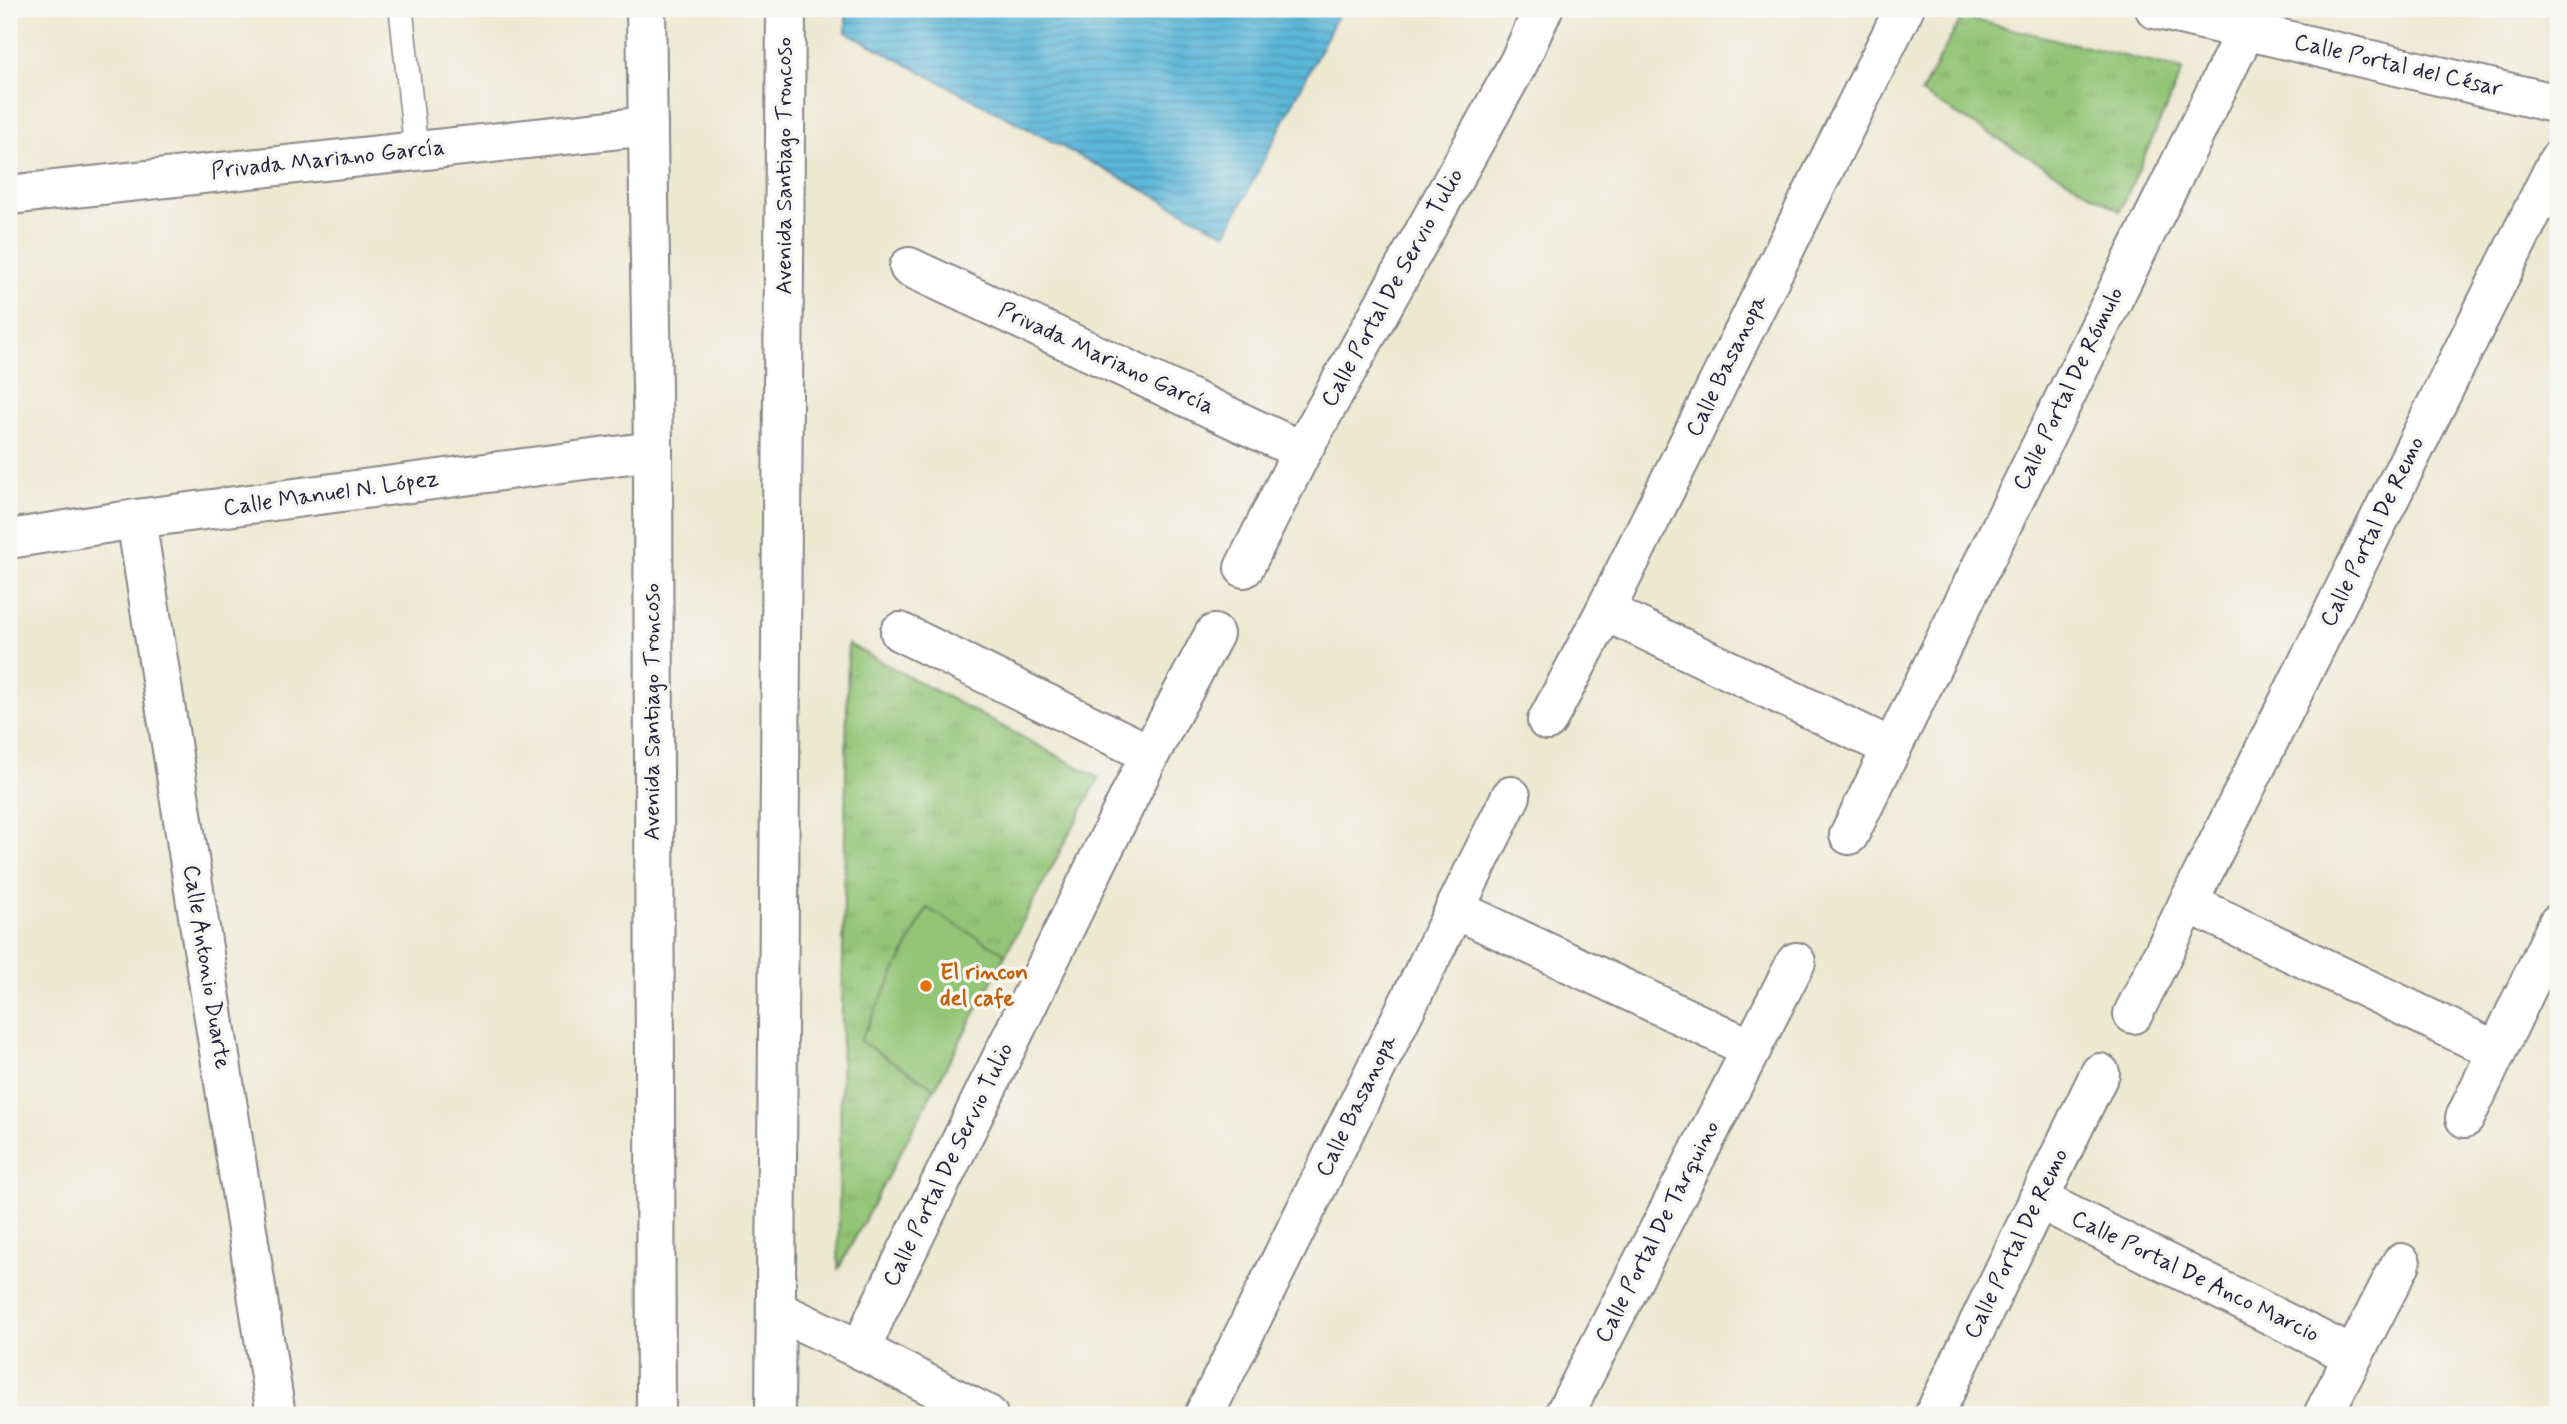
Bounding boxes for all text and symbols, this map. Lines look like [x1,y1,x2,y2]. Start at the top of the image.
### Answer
street label: Calle Portal del César [2291,27,2505,105]
street label: Avenida Santiago Troncoso [770,37,800,295]
street label: Privada Mariano García [210,133,446,187]
street label: Calle Portal De Servio Tulio [1315,163,1471,413]
street label: Calle Portal De Rómulo [2007,282,2131,496]
street label: Calle Basanopa [1680,290,1775,442]
street label: Privada Mariano García [993,296,1219,422]
street label: Calle Portal De Remo [2314,432,2432,632]
street label: Calle Manuel N. López [221,464,441,524]
street label: Avenida Santiago Troncoso [638,583,668,841]
street label: Calle Antonio Duarte [175,863,237,1072]
place label: El rincon del cafe [940,958,1028,1014]
marker: El rincon del cafe [918,978,934,994]
street label: Calle Basanopa [1310,1030,1405,1182]
street label: Calle Portal De Servio Tulio [877,1038,1021,1292]
street label: Calle Portal De Tarquino [1589,1116,1727,1348]
street label: Calle Portal De Remo [1958,1144,2076,1344]
street label: Calle Portal De Anco Marcio [2066,1204,2324,1350]

